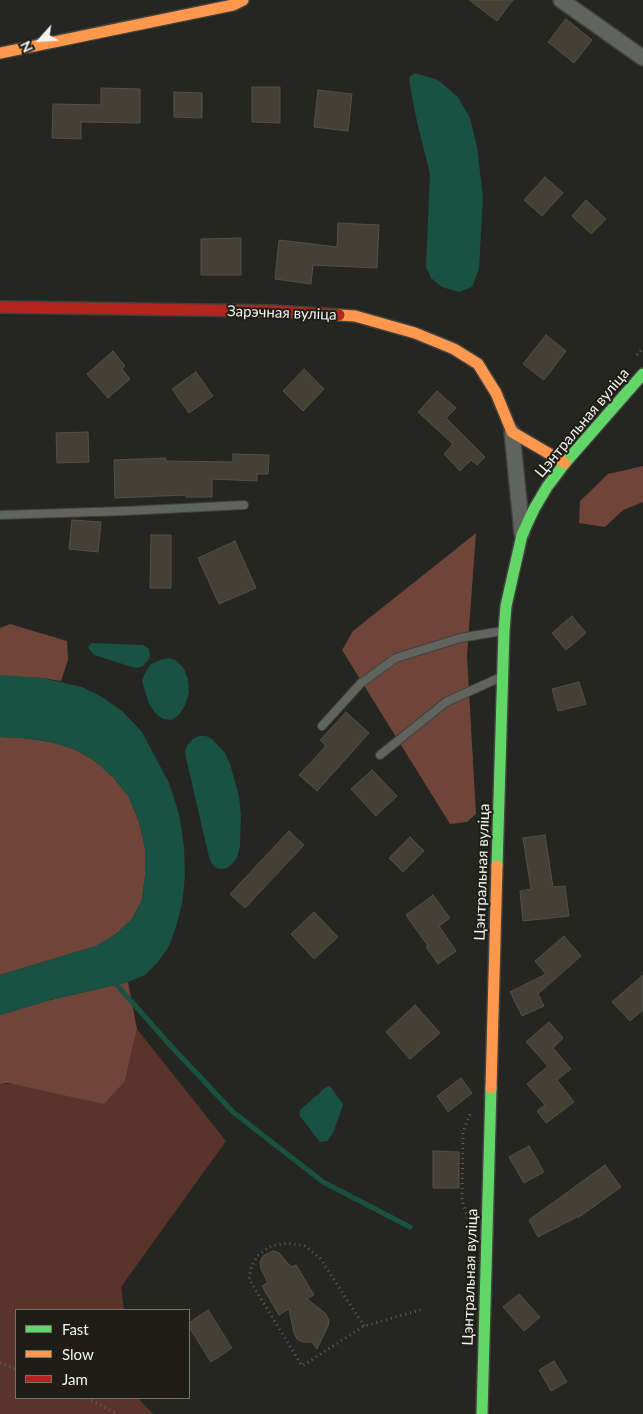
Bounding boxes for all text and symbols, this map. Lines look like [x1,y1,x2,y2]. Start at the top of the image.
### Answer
north arrow [15,15,65,65]
text: N [16,38,36,55]
street label: Зарэчная вуліца [227,302,337,324]
street label: Цэнтральная вуліца [531,365,633,481]
street label: Цэнтральная вуліца [471,803,493,941]
street label: Цэнтральная вуліца [459,1208,481,1346]
legend [15,1309,190,1399]
text: Fast [62,1320,89,1338]
text: Slow [62,1345,94,1363]
text: Jam [62,1370,88,1388]

